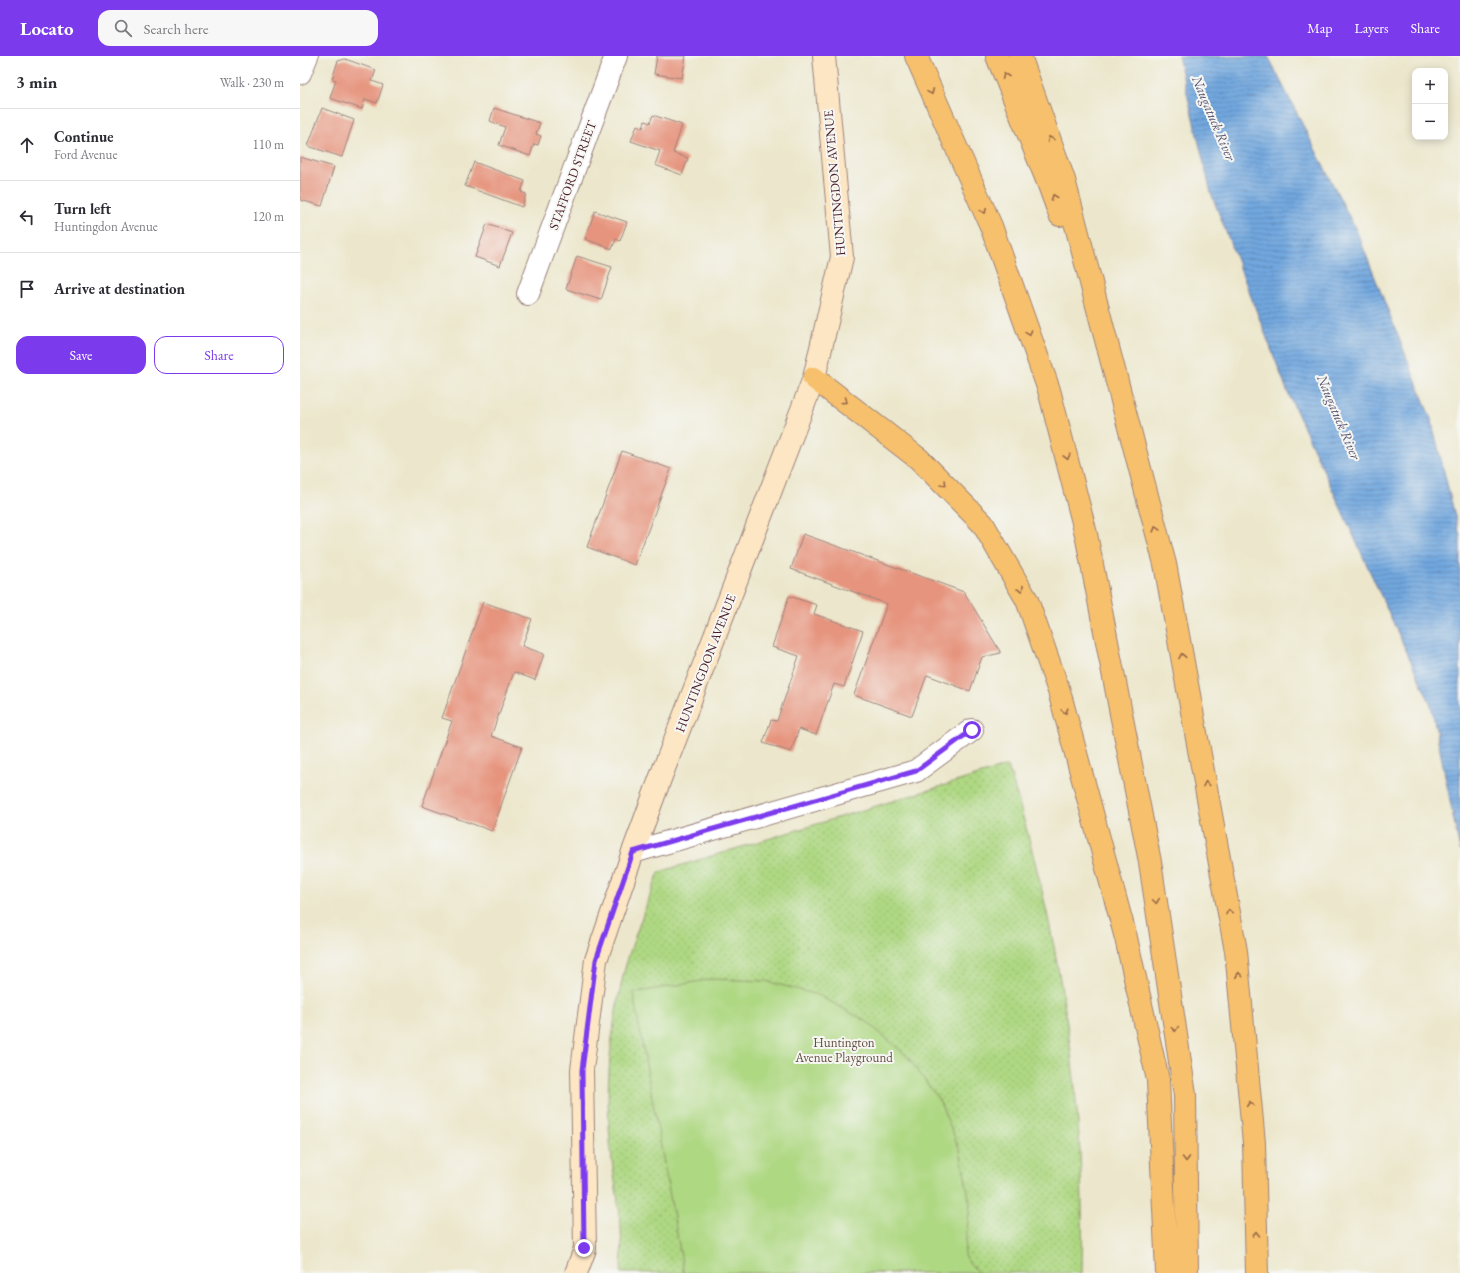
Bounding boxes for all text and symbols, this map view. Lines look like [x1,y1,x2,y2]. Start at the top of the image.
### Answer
search box [98,10,378,46]
text: Locato [20,16,74,41]
icon: search [112,17,134,39]
text: Search here [144,19,209,38]
text: Map [1307,19,1332,37]
text: Layers [1354,19,1389,37]
text: Share [1411,19,1440,37]
map controls [1412,68,1448,140]
button: + [1412,68,1448,104]
text: 3 min [16,71,57,93]
water label: Naugatuck River [1188,72,1240,164]
one-way arrow [1002,73,1010,80]
text: Walk · 230 m [220,74,284,91]
one-way arrow [926,87,934,95]
button: − [1412,104,1448,140]
street label: HUNTINGDON AVENUE [820,109,849,257]
street label: STAFFORD STREET [545,118,600,232]
text: Continue [54,127,114,146]
icon: ahead [16,134,38,156]
text: 110 m [253,136,284,153]
one-way arrow [1046,136,1055,143]
text: Ford Avenue [54,146,118,163]
one-way arrow [1050,193,1058,200]
text: Turn left [54,199,111,218]
icon: left [16,206,38,228]
one-way arrow [979,206,987,214]
text: 120 m [253,208,284,225]
text: Huntingdon Avenue [54,218,158,235]
icon: arrive [16,278,38,300]
text: Arrive at destination [54,279,185,298]
one-way arrow [1024,329,1032,336]
button: Save [16,336,146,374]
button: Share [154,336,284,374]
water label: Naugatuck River [1313,371,1365,463]
one-way arrow [840,397,847,404]
one-way arrow [1062,454,1070,460]
one-way arrow [940,479,947,487]
one-way arrow [1152,526,1161,533]
one-way arrow [1016,584,1023,592]
street label: HUNTINGDON AVENUE [671,592,740,735]
one-way arrow [1178,653,1187,660]
one-way arrow [1060,707,1069,714]
route start [963,721,981,739]
one-way arrow [1202,781,1210,787]
one-way arrow [1151,898,1160,904]
one-way arrow [1226,909,1234,915]
one-way arrow [1234,972,1243,978]
one-way arrow [1170,1026,1179,1032]
park label: Huntington Avenue Playground [794,1034,893,1066]
one-way arrow [1246,1101,1255,1107]
one-way arrow [1182,1156,1190,1162]
one-way arrow [1252,1231,1260,1237]
route end [575,1239,593,1257]

